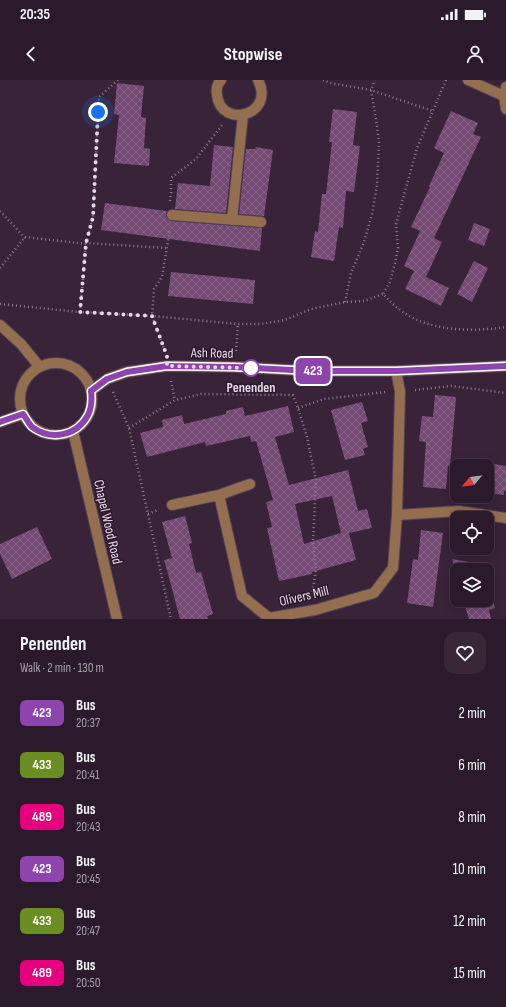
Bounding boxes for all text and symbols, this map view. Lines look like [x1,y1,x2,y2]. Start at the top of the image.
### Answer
text: 20:35 [20,5,50,24]
icon: back [20,43,42,65]
icon: person [464,43,486,65]
text: Stopwise [224,44,282,65]
your location [88,102,108,122]
street label: Ash Road [190,344,234,362]
line badge: 423 [290,358,336,384]
marker: Penenden [242,359,260,377]
text: 423 [304,362,322,379]
place label: Penenden [226,379,276,396]
north arrow [450,459,494,503]
map controls [450,459,494,607]
street label: Chapel Wood Road [90,478,126,566]
button: locate [450,511,494,555]
button: layers [450,563,494,607]
street label: Olivers Mill [277,582,331,610]
button: heart [444,632,486,674]
text: Penenden [20,633,87,656]
text: Walk · 2 min · 130 m [20,660,104,676]
text: Bus [76,696,95,715]
text: 423 [33,704,51,721]
text: 2 min [459,704,486,723]
text: 20:37 [76,715,100,731]
text: Bus [76,748,95,767]
text: 433 [32,756,52,773]
text: 6 min [458,756,486,775]
text: 20:41 [76,767,99,783]
text: Bus [76,800,95,819]
text: 489 [32,808,52,825]
text: 8 min [458,808,486,827]
text: 20:43 [76,819,100,835]
text: Bus [76,852,95,871]
text: 423 [33,860,51,877]
text: 10 min [453,860,486,879]
text: 20:45 [76,871,100,887]
text: Bus [76,904,95,923]
text: 433 [32,912,52,929]
text: 12 min [453,912,486,931]
text: 20:47 [76,923,100,939]
text: Bus [76,956,95,975]
text: 489 [32,964,52,981]
text: 15 min [454,964,486,983]
text: 20:50 [76,975,100,991]

